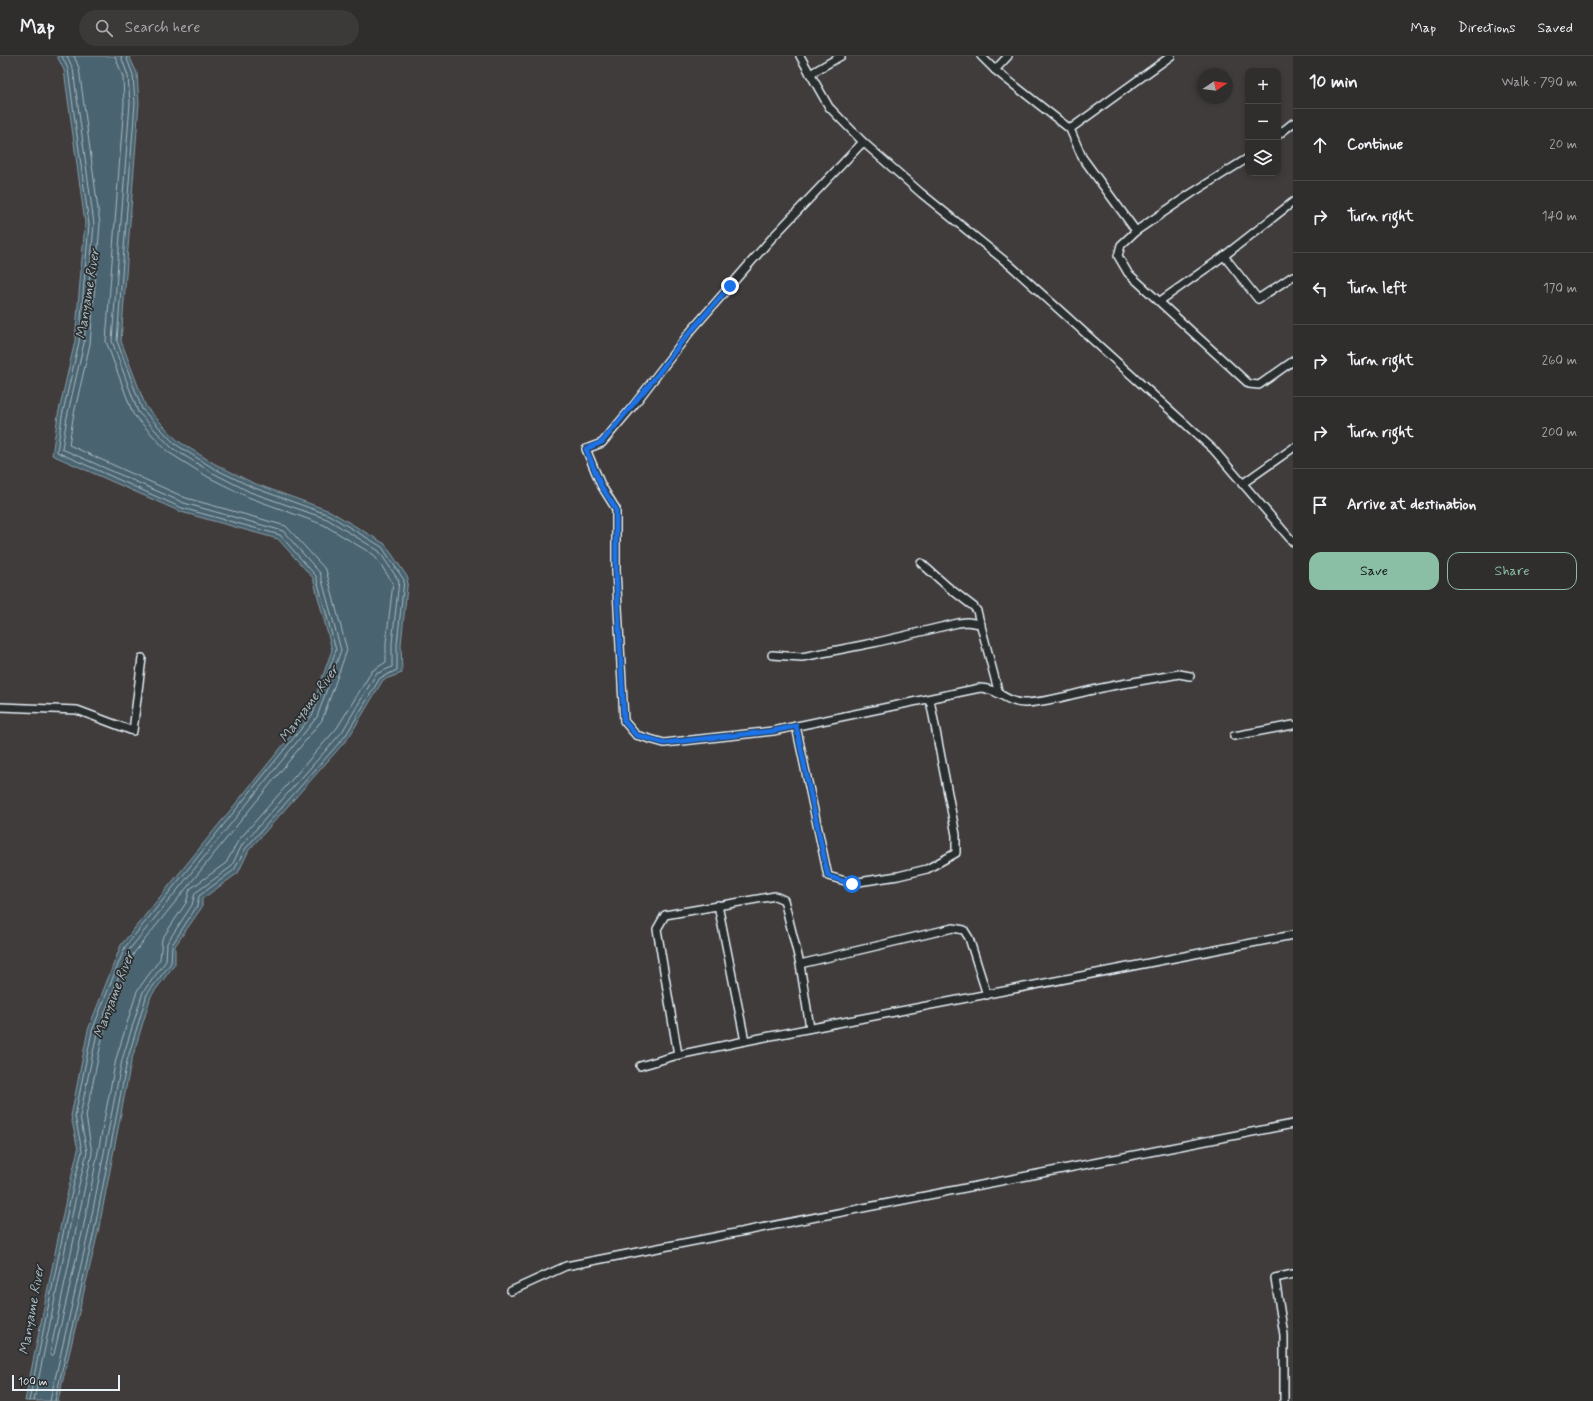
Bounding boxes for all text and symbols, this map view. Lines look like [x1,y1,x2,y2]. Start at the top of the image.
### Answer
search box [79,10,359,46]
text: Map [20,15,55,40]
icon: search [93,17,115,39]
text: Search here [125,18,200,38]
text: Map [1410,19,1436,37]
text: Directions [1458,19,1516,37]
text: Saved [1538,19,1573,37]
north arrow [1197,68,1233,104]
map controls [1245,68,1281,176]
button: + [1245,68,1281,104]
text: 10 min [1309,71,1358,93]
text: Walk · 790 m [1502,74,1577,91]
button: − [1245,104,1281,140]
icon: ahead [1309,134,1331,156]
text: Continue [1347,135,1403,155]
text: 20 m [1549,136,1577,153]
button: layers [1245,140,1281,176]
icon: right [1309,206,1331,228]
text: Turn right [1347,207,1414,227]
text: 140 m [1542,208,1577,225]
water label: Manyame River [72,246,104,340]
route end [721,277,739,295]
icon: left [1309,278,1331,300]
text: Turn left [1347,279,1407,299]
text: 170 m [1543,280,1577,297]
icon: right [1309,350,1331,372]
text: Turn right [1347,351,1414,371]
text: 260 m [1542,352,1577,369]
icon: right [1309,422,1331,444]
text: Turn right [1347,423,1414,443]
text: 200 m [1542,424,1577,441]
icon: arrive [1309,494,1331,516]
text: Arrive at destination [1347,495,1476,515]
button: Save [1309,552,1439,590]
button: Share [1447,552,1577,590]
water label: Manyame River [275,660,344,746]
route start [843,875,861,893]
water label: Manyame River [89,947,139,1041]
water label: Manyame River [15,1262,49,1356]
scale bar [12,1373,120,1392]
text: 100 m [18,1375,48,1389]

